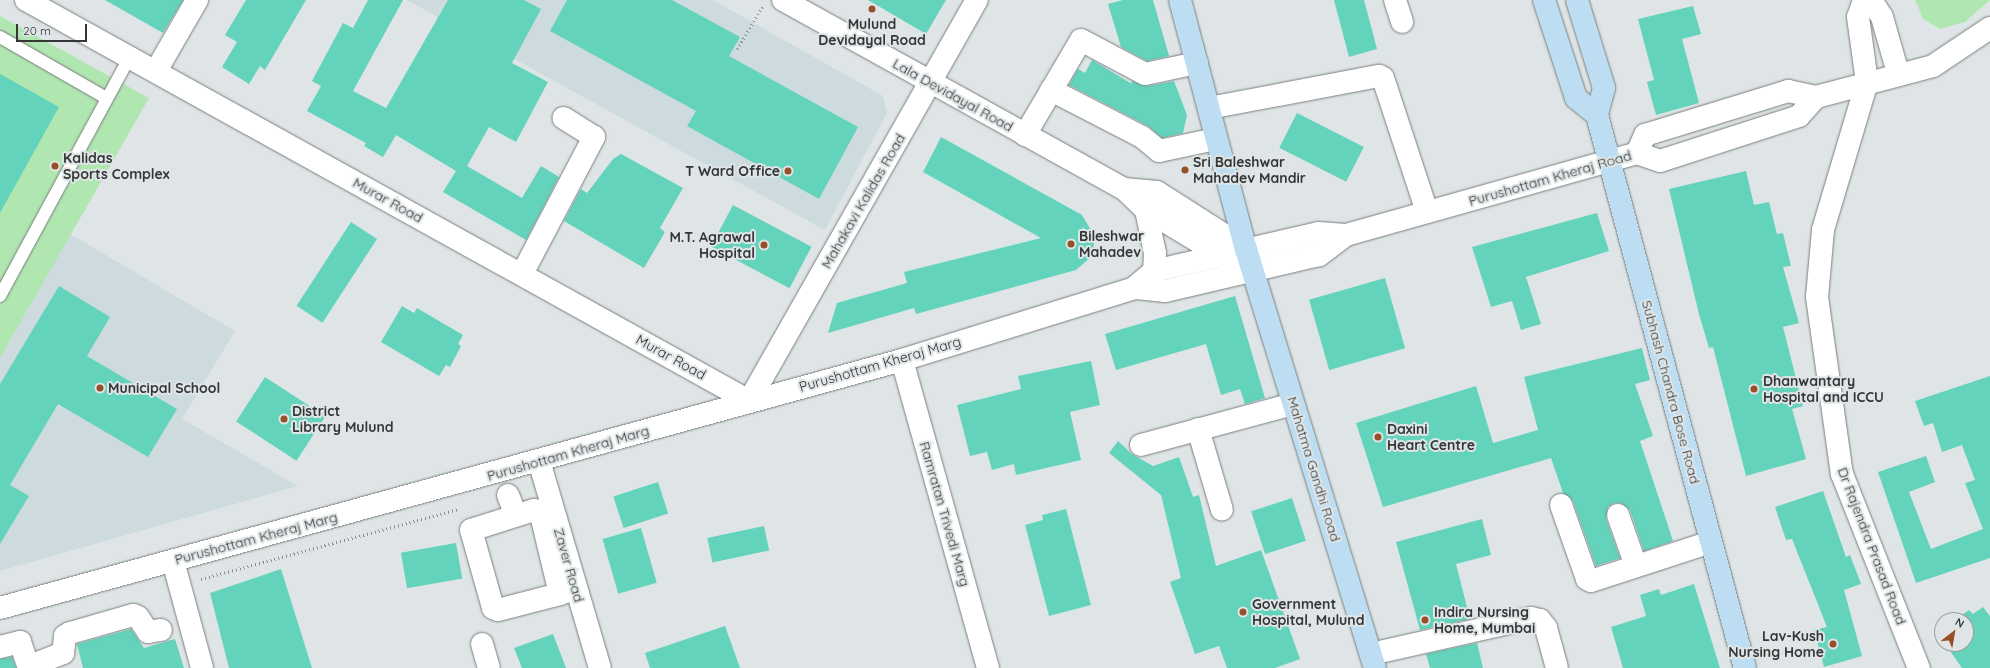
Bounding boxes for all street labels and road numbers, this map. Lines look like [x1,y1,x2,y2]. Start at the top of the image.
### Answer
street label: Lala Devidayal Road [890,55,1016,135]
street label: Mahakavi Kalidas Road [818,131,908,271]
street label: Purushottam Kheraj Road [1467,147,1633,209]
street label: Murar Road [350,174,426,226]
street label: Subhash Chandra Bose Road [1638,298,1704,486]
street label: Murar Road [633,331,709,383]
street label: Purushottam Kheraj Marg [797,333,963,395]
street label: Mahatma Gandhi Road [1284,394,1344,544]
street label: Purushottam Kheraj Marg [485,422,651,484]
street label: Ramratan Trivedi Marg [916,440,974,588]
street label: Dr Rajendra Prasad Road [1834,465,1910,627]
street label: Purushottam Kheraj Marg [173,508,339,568]
street label: Zaver Road [550,526,588,604]

